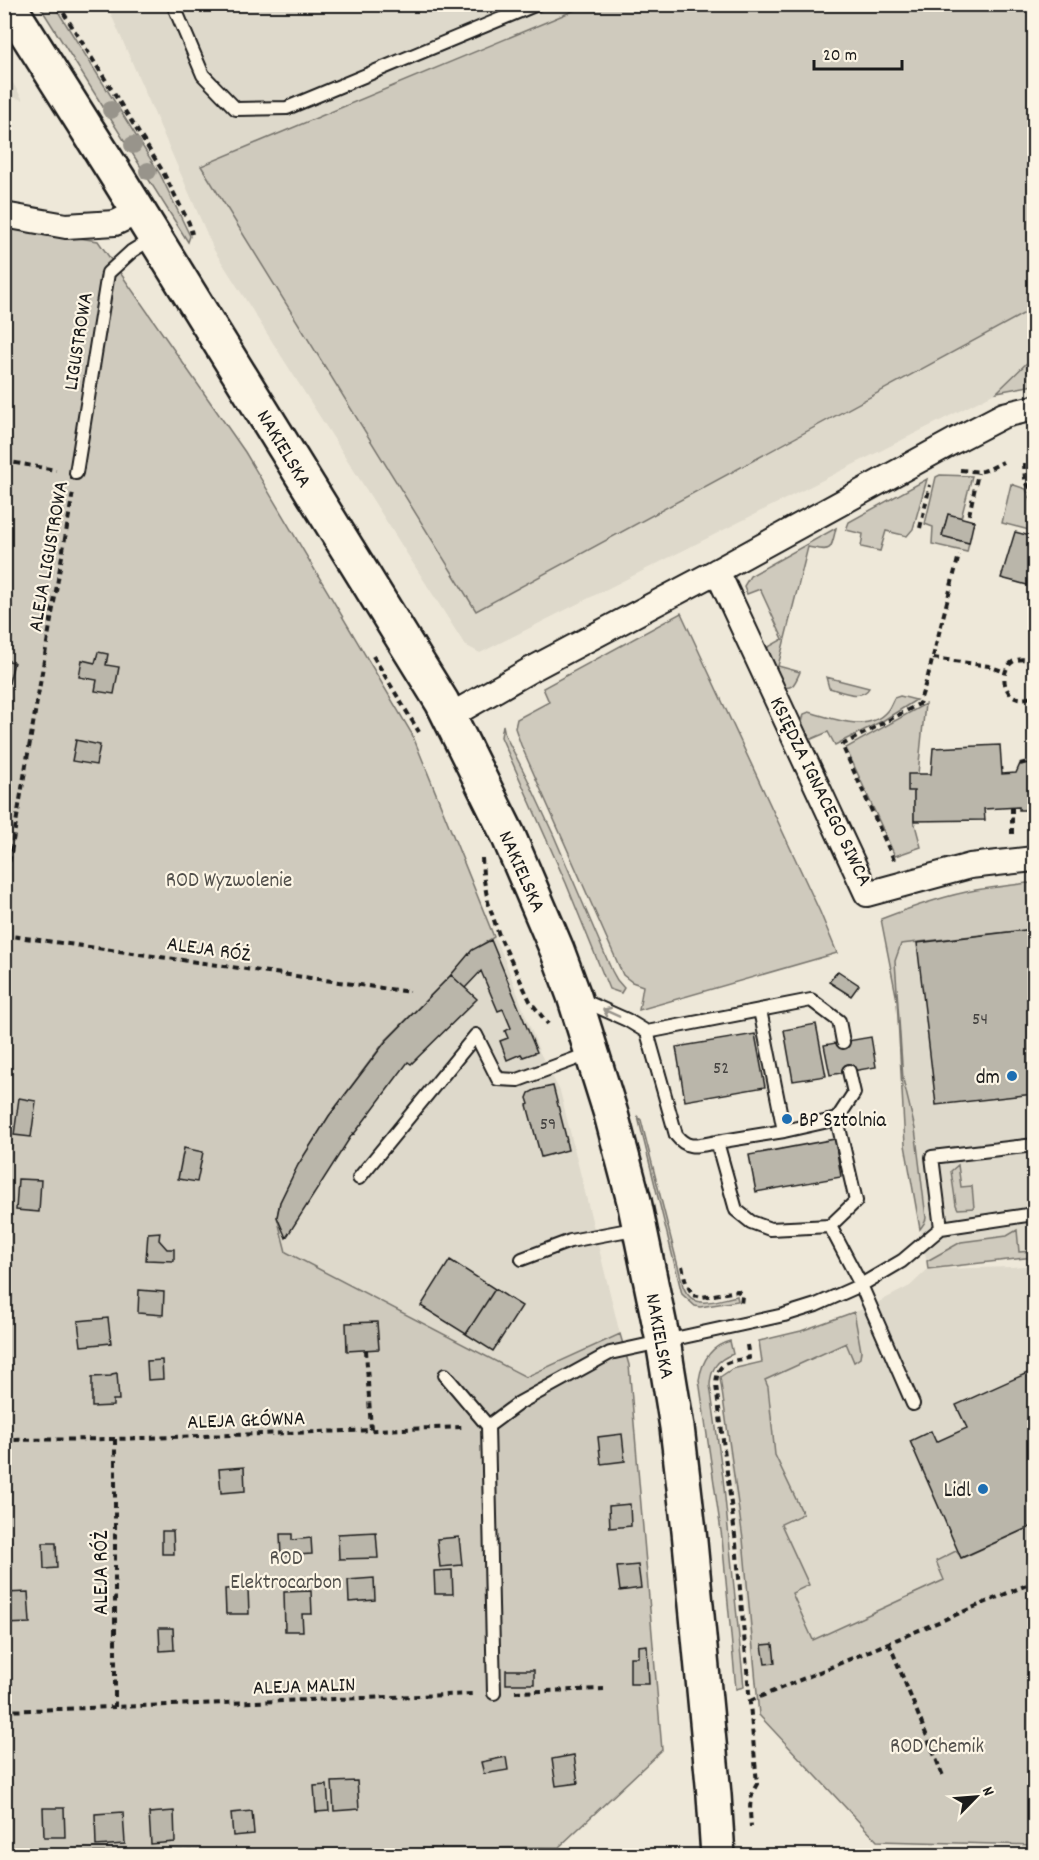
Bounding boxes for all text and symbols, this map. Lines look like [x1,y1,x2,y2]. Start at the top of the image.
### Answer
scale bar [814,33,902,71]
text: 20 m [823,44,857,69]
street label: LIGUSTROWA [57,290,103,393]
street label: NAKIELSKA [247,405,318,494]
street label: ALEJA LIGUSTROWA [22,479,78,634]
street label: KSIĘDZA IGNACEGO SIWCA [760,693,878,892]
street label: NAKIELSKA [489,827,552,918]
park label: ROD Wyzwolenie [166,867,292,897]
street label: ALEJA RÓŻ [165,930,253,972]
one-way arrow [602,1007,620,1019]
house number: 54 [972,1008,988,1033]
house number: 52 [713,1057,729,1082]
place label: dm [976,1064,1000,1094]
marker: dm [1005,1069,1019,1083]
place label: BP Sztolnia [799,1107,887,1137]
marker: BP Sztolnia [780,1112,794,1126]
house number: 59 [540,1113,556,1138]
street label: NAKIELSKA [636,1291,680,1382]
street label: ALEJA GŁÓWNA [186,1405,306,1439]
place label: Lidl [944,1477,971,1507]
marker: Lidl [976,1482,990,1496]
street label: ALEJA RÓŻ [88,1530,118,1615]
park label: ROD Elektrocarbon [230,1545,342,1599]
street label: ALEJA MALIN [252,1671,356,1705]
park label: ROD Chemik [890,1733,984,1763]
north arrow [946,1767,1006,1827]
text: N [975,1783,999,1800]

